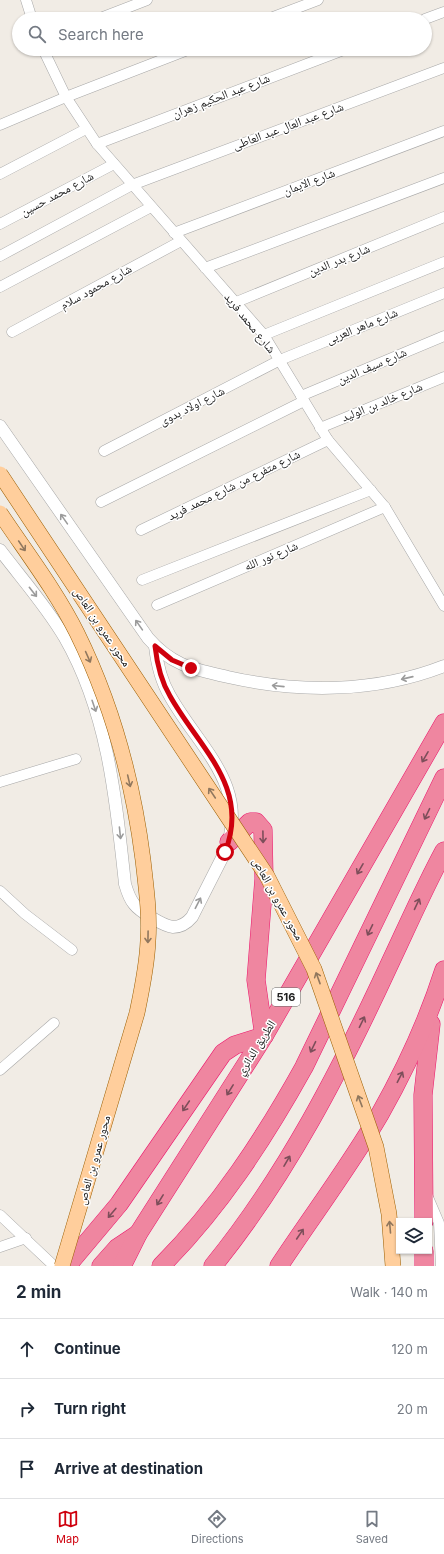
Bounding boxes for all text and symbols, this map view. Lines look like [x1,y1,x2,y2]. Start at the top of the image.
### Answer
search box [12,12,432,56]
icon: search [26,23,48,45]
text: Search here [58,25,144,44]
street label: شارع عبد الحكيم زهران [170,70,272,122]
street label: شارع عبد العال عبد العاطى [230,98,346,154]
street label: شارع الايمان [281,165,337,199]
street label: شارع محمد حسين [18,168,96,220]
street label: شارع بدر الدين [306,240,372,280]
street label: شارع محمود سلام [57,261,135,313]
street label: شارع محمد فريد [221,289,279,357]
street label: شارع ماهر العربى [324,304,400,348]
street label: شارع سيف الدين [335,344,409,388]
street label: شارع خالد بن الوليد [339,378,425,425]
street label: شارع اولاد بدوى [157,383,227,429]
street label: شارع متفرع من شارع محمد فريد [165,446,303,524]
one-way arrow [60,513,68,524]
street label: شارع نور الله [242,537,300,574]
one-way arrow [18,540,26,551]
street label: محور عمرو بن العاص [70,584,134,669]
one-way arrow [28,587,37,598]
one-way arrow [135,620,143,631]
one-way arrow [85,651,92,663]
route end [182,659,200,677]
one-way arrow [401,674,414,682]
one-way arrow [272,682,285,690]
one-way arrow [90,699,98,711]
one-way arrow [420,751,428,763]
one-way arrow [125,774,133,787]
one-way arrow [208,787,216,798]
one-way arrow [423,807,430,819]
one-way arrow [116,826,123,839]
one-way arrow [259,830,267,843]
route start [216,843,234,861]
street label: محور عمرو بن العاص [249,855,307,943]
one-way arrow [355,863,363,875]
one-way arrow [195,897,203,909]
one-way arrow [414,898,421,910]
one-way arrow [366,924,373,936]
one-way arrow [144,930,152,943]
one-way arrow [313,973,321,985]
road number: 516 [272,988,300,1006]
one-way arrow [359,1016,366,1028]
street label: الطريق الدائري [233,1017,281,1080]
one-way arrow [309,1041,316,1053]
one-way arrow [397,1071,404,1083]
one-way arrow [225,1084,233,1096]
one-way arrow [356,1095,363,1108]
one-way arrow [182,1100,190,1111]
street label: محور عمرو بن العاص [74,1113,114,1206]
one-way arrow [284,1155,292,1167]
one-way arrow [156,1194,164,1205]
one-way arrow [108,1207,117,1218]
map controls [396,1218,432,1254]
button: layers [396,1218,432,1254]
one-way arrow [387,1221,394,1234]
one-way arrow [296,1228,304,1239]
text: 2 min [16,1282,61,1302]
text: Walk · 140 m [350,1284,428,1300]
icon: ahead [16,1338,38,1360]
text: Continue [54,1339,121,1358]
text: 120 m [392,1341,428,1357]
icon: right [16,1398,38,1420]
text: Turn right [54,1399,126,1418]
text: 20 m [397,1401,428,1417]
icon: arrive [16,1458,38,1480]
text: Arrive at destination [54,1459,203,1478]
tab: Map [56,1508,79,1546]
tab: Directions [191,1508,244,1546]
tab: Saved [356,1508,388,1546]

